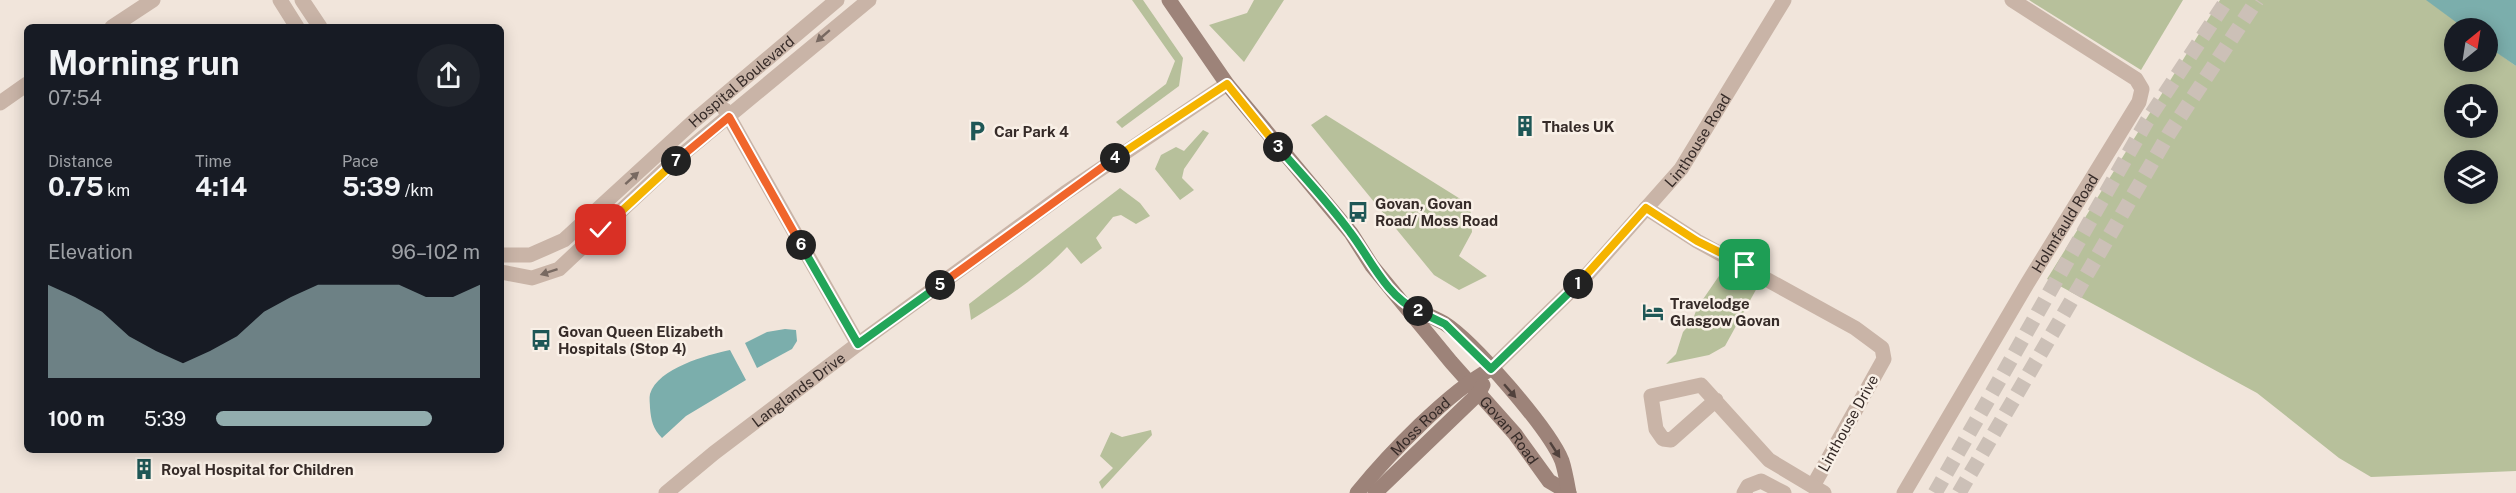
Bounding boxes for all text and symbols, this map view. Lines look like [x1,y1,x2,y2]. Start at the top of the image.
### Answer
north arrow [2444,18,2498,72]
map controls [2444,18,2498,204]
one-way arrow [816,29,831,42]
street label: Hospital Boulevard [685,32,797,130]
text: Morning run [48,44,240,82]
button: share [417,44,480,107]
button: locate [2444,84,2498,138]
text: 07:54 [48,86,102,110]
street label: Linthouse Road [1661,90,1733,190]
building icon: Thales UK [1513,114,1537,138]
place label: Thales UK [1542,118,1615,135]
parking icon: Car Park 4 [965,119,989,143]
place label: Car Park 4 [994,123,1069,140]
pin: 3 [1263,132,1293,162]
text: 3 [1273,137,1283,156]
pin: 4 [1100,143,1130,173]
pin: 7 [661,146,691,176]
text: 4 [1110,148,1120,167]
button: layers [2444,150,2498,204]
text: 7 [671,151,681,170]
text: Distance [48,152,113,171]
text: Time [195,152,231,171]
text: Pace [342,152,379,171]
text: 0.75 [48,171,103,202]
text: 4:14 [195,171,247,202]
text: 5:39 [342,171,401,202]
street label: Holmfauld Road [2028,171,2101,275]
one-way arrow [624,172,639,185]
text: km [103,181,130,200]
text: /km [401,181,433,200]
place label: Govan, Govan Road/ Moss Road [1375,195,1498,229]
bus stop icon: Govan, Govan Road/ Moss Road [1346,200,1370,224]
pin [575,204,626,255]
icon: check [584,213,617,246]
pin: 6 [786,230,816,260]
text: 6 [796,235,806,254]
pin [1719,239,1770,290]
text: Elevation [48,240,133,264]
text: 96–102 m [391,240,480,264]
icon: arrive [1728,248,1761,281]
one-way arrow [539,268,557,278]
pin: 1 [1563,269,1593,299]
pin: 5 [925,270,955,300]
text: 1 [1575,274,1581,293]
text: 5 [935,275,945,294]
place label: Travelodge Glasgow Govan [1670,295,1780,329]
pin: 2 [1403,296,1433,326]
hotel icon: Travelodge Glasgow Govan [1641,300,1665,324]
text: 2 [1413,301,1423,320]
place label: Govan Queen Elizabeth Hospitals (Stop 4) [558,323,723,357]
bus stop icon: Govan Queen Elizabeth Hospitals (Stop 4) [529,328,553,352]
street label: Langlands Drive [748,349,848,430]
street label: Linthouse Drive [1814,372,1882,474]
one-way arrow [1503,383,1516,398]
street label: Govan Road [1477,392,1542,467]
street label: Moss Road [1387,393,1453,458]
text: 100 m [48,407,105,431]
text: 5:39 [144,407,186,431]
one-way arrow [1549,442,1560,458]
building icon: Royal Hospital for Children [132,457,156,481]
place label: Royal Hospital for Children [161,461,354,478]

